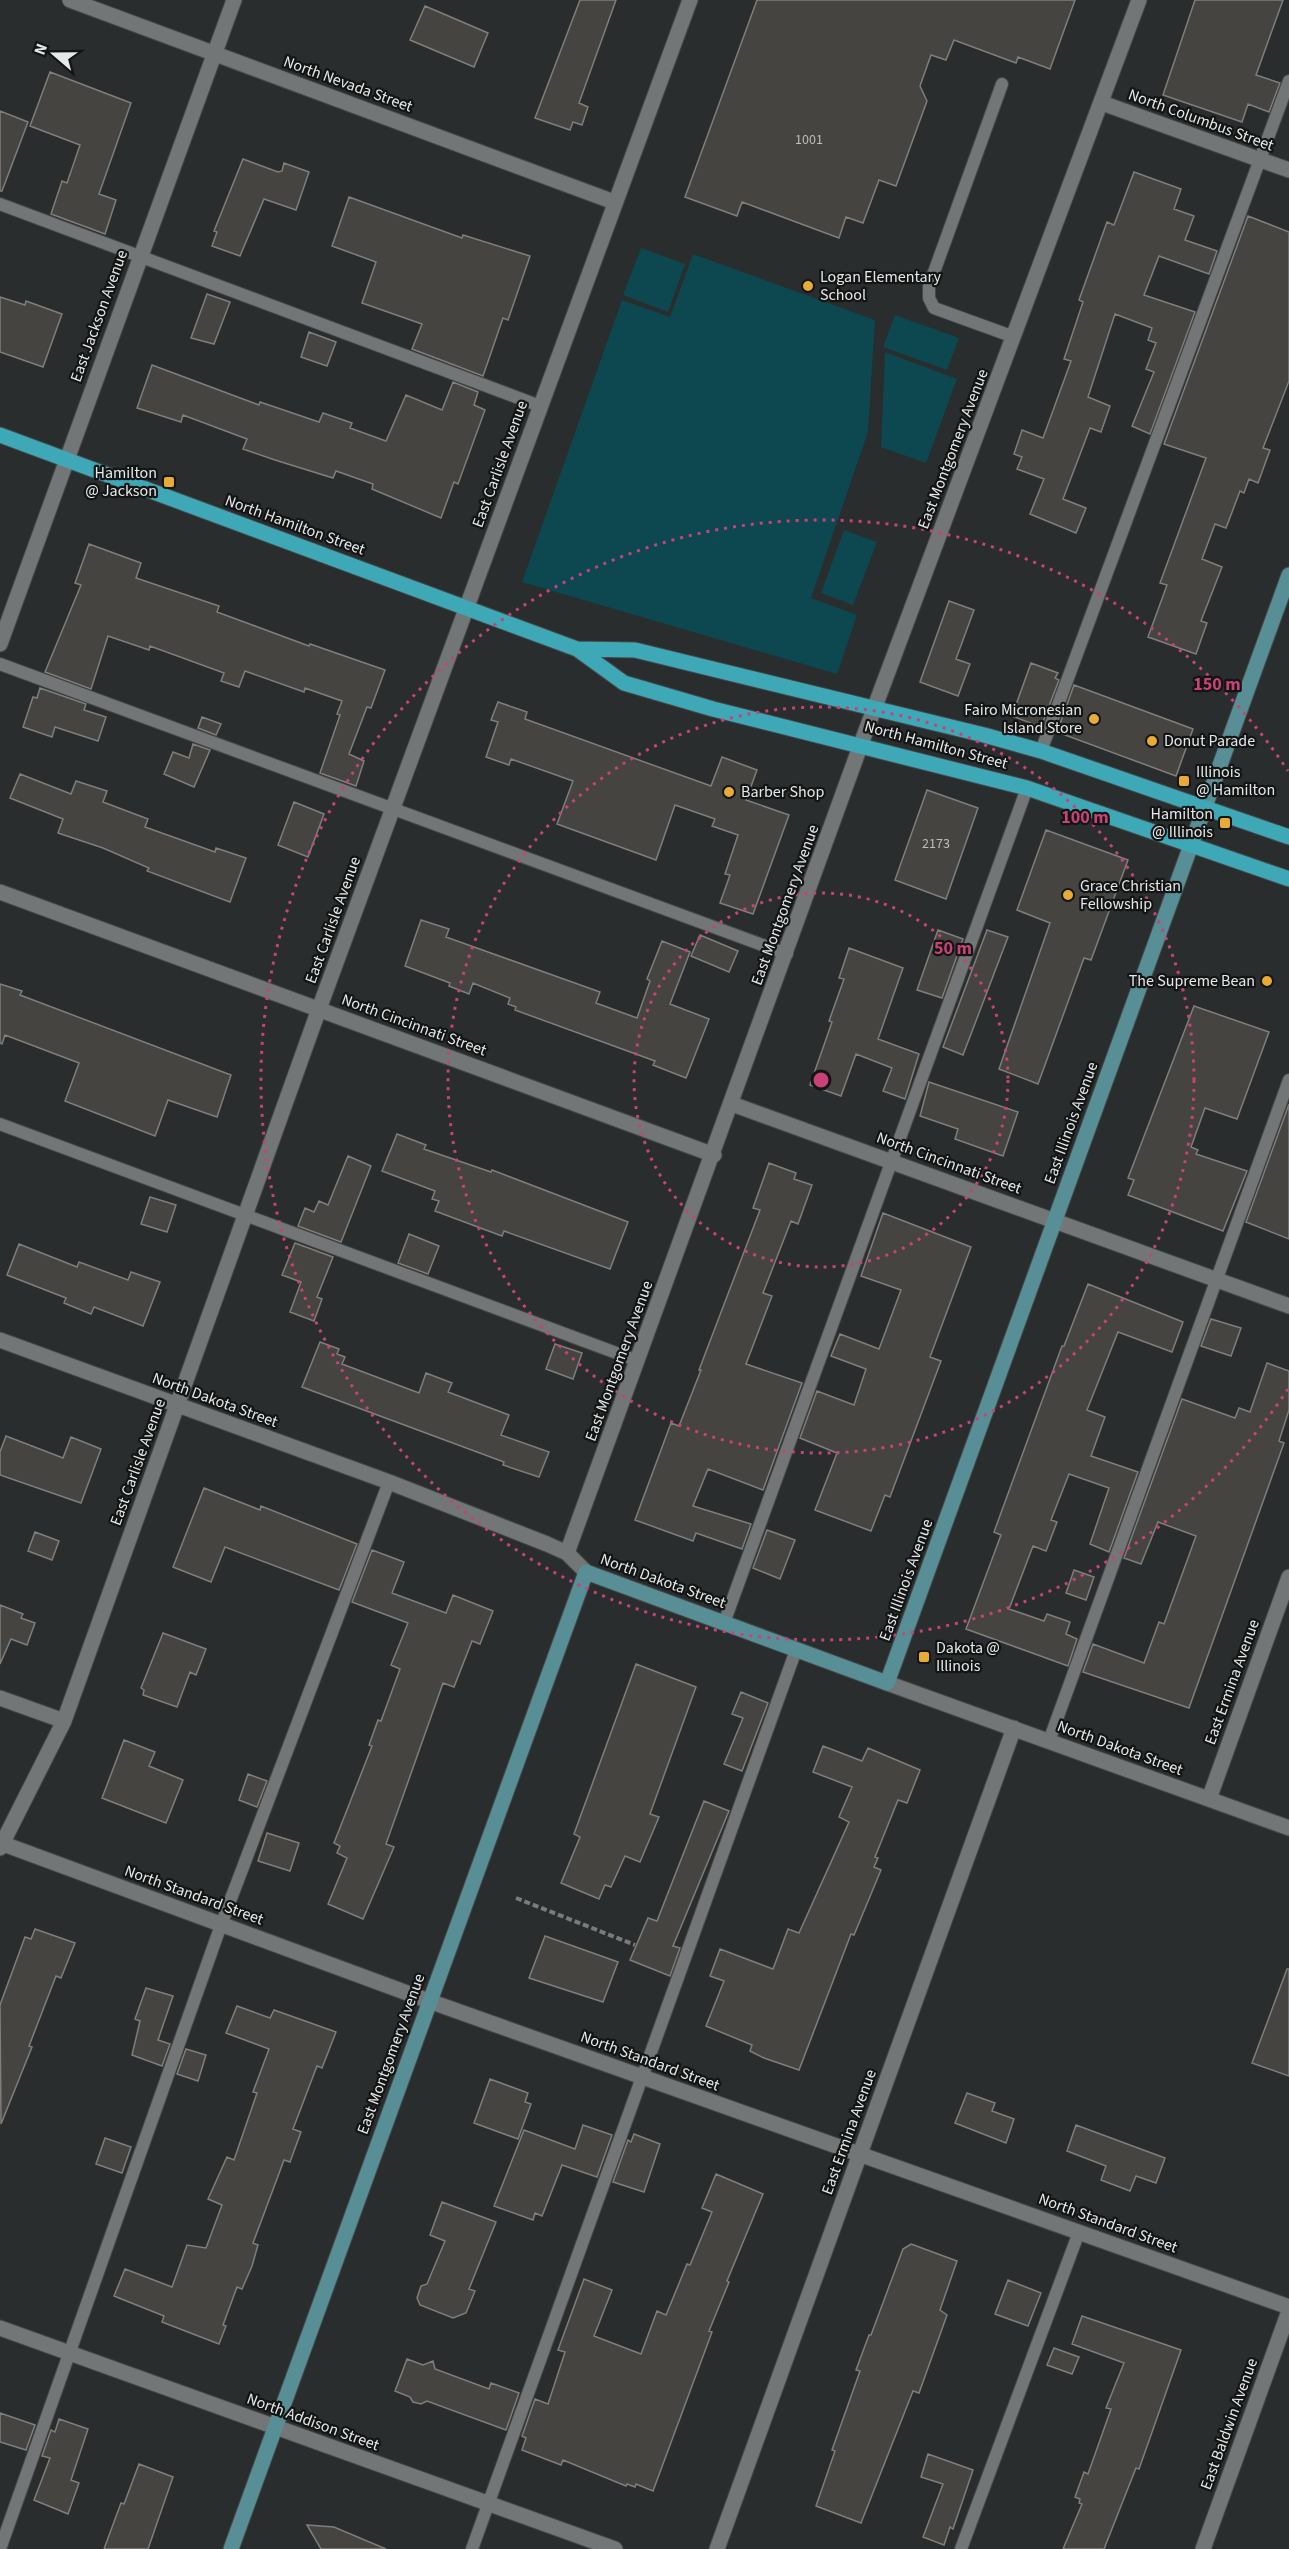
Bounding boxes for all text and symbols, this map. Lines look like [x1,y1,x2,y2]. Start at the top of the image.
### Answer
north arrow [24,24,84,84]
text: N [29,40,53,58]
street label: North Nevada Street [280,50,416,118]
street label: North Columbus Street [1125,83,1277,157]
house number: 1001 [795,130,823,150]
street label: East Jackson Avenue [65,247,133,385]
place label: Logan Elementary School [820,266,942,306]
marker: Logan Elementary School [801,279,815,293]
street label: East Montgomery Avenue [912,366,994,532]
street label: East Carlisle Avenue [467,397,533,530]
place label: Hamilton @ Jackson [85,462,157,502]
marker: Hamilton @ Jackson [162,475,176,489]
street label: North Hamilton Street [222,489,369,561]
text: 150 m [1193,672,1241,697]
place label: Fairo Micronesian Island Store [964,699,1082,739]
marker: Fairo Micronesian Island Store [1087,712,1101,726]
street label: North Hamilton Street [862,715,1011,775]
place label: Donut Parade [1164,730,1255,752]
marker: Donut Parade [1145,734,1159,748]
place label: Illinois @ Hamilton [1196,761,1275,801]
marker: Illinois @ Hamilton [1177,774,1191,788]
place label: Barber Shop [741,781,824,803]
marker: Barber Shop [722,785,736,799]
place label: Hamilton @ Illinois [1151,803,1213,843]
text: 100 m [1061,805,1109,830]
marker: Hamilton @ Illinois [1218,816,1232,830]
street label: East Montgomery Avenue [746,822,824,988]
house number: 2173 [922,834,950,854]
street label: East Carlisle Avenue [300,853,366,986]
place label: Grace Christian Fellowship [1080,875,1181,915]
marker: Grace Christian Fellowship [1061,888,1075,902]
text: 50 m [934,936,972,961]
place label: The Supreme Bean [1129,970,1255,992]
marker: The Supreme Bean [1260,974,1274,988]
street label: North Cincinnati Street [338,989,490,1062]
street label: East Illinois Avenue [1039,1059,1103,1187]
centre of rings [811,1070,831,1090]
street label: North Cincinnati Street [873,1127,1025,1200]
street label: East Montgomery Avenue [580,1278,658,1444]
street label: North Dakota Street [149,1367,281,1433]
street label: East Carlisle Avenue [105,1395,171,1528]
street label: East Illinois Avenue [874,1516,938,1644]
street label: North Dakota Street [597,1548,729,1614]
street label: East Ermina Avenue [1199,1616,1265,1748]
place label: Dakota @ Illinois [936,1637,1000,1677]
marker: Dakota @ Illinois [917,1650,931,1664]
street label: North Dakota Street [1054,1715,1186,1781]
street label: North Standard Street [121,1860,267,1931]
street label: East Montgomery Avenue [352,1971,430,2137]
street label: North Standard Street [577,2026,723,2097]
street label: East Ermina Avenue [816,2066,882,2198]
street label: North Standard Street [1035,2188,1181,2259]
street label: East Baldwin Avenue [1195,2355,1263,2493]
street label: North Addison Street [244,2388,383,2456]

